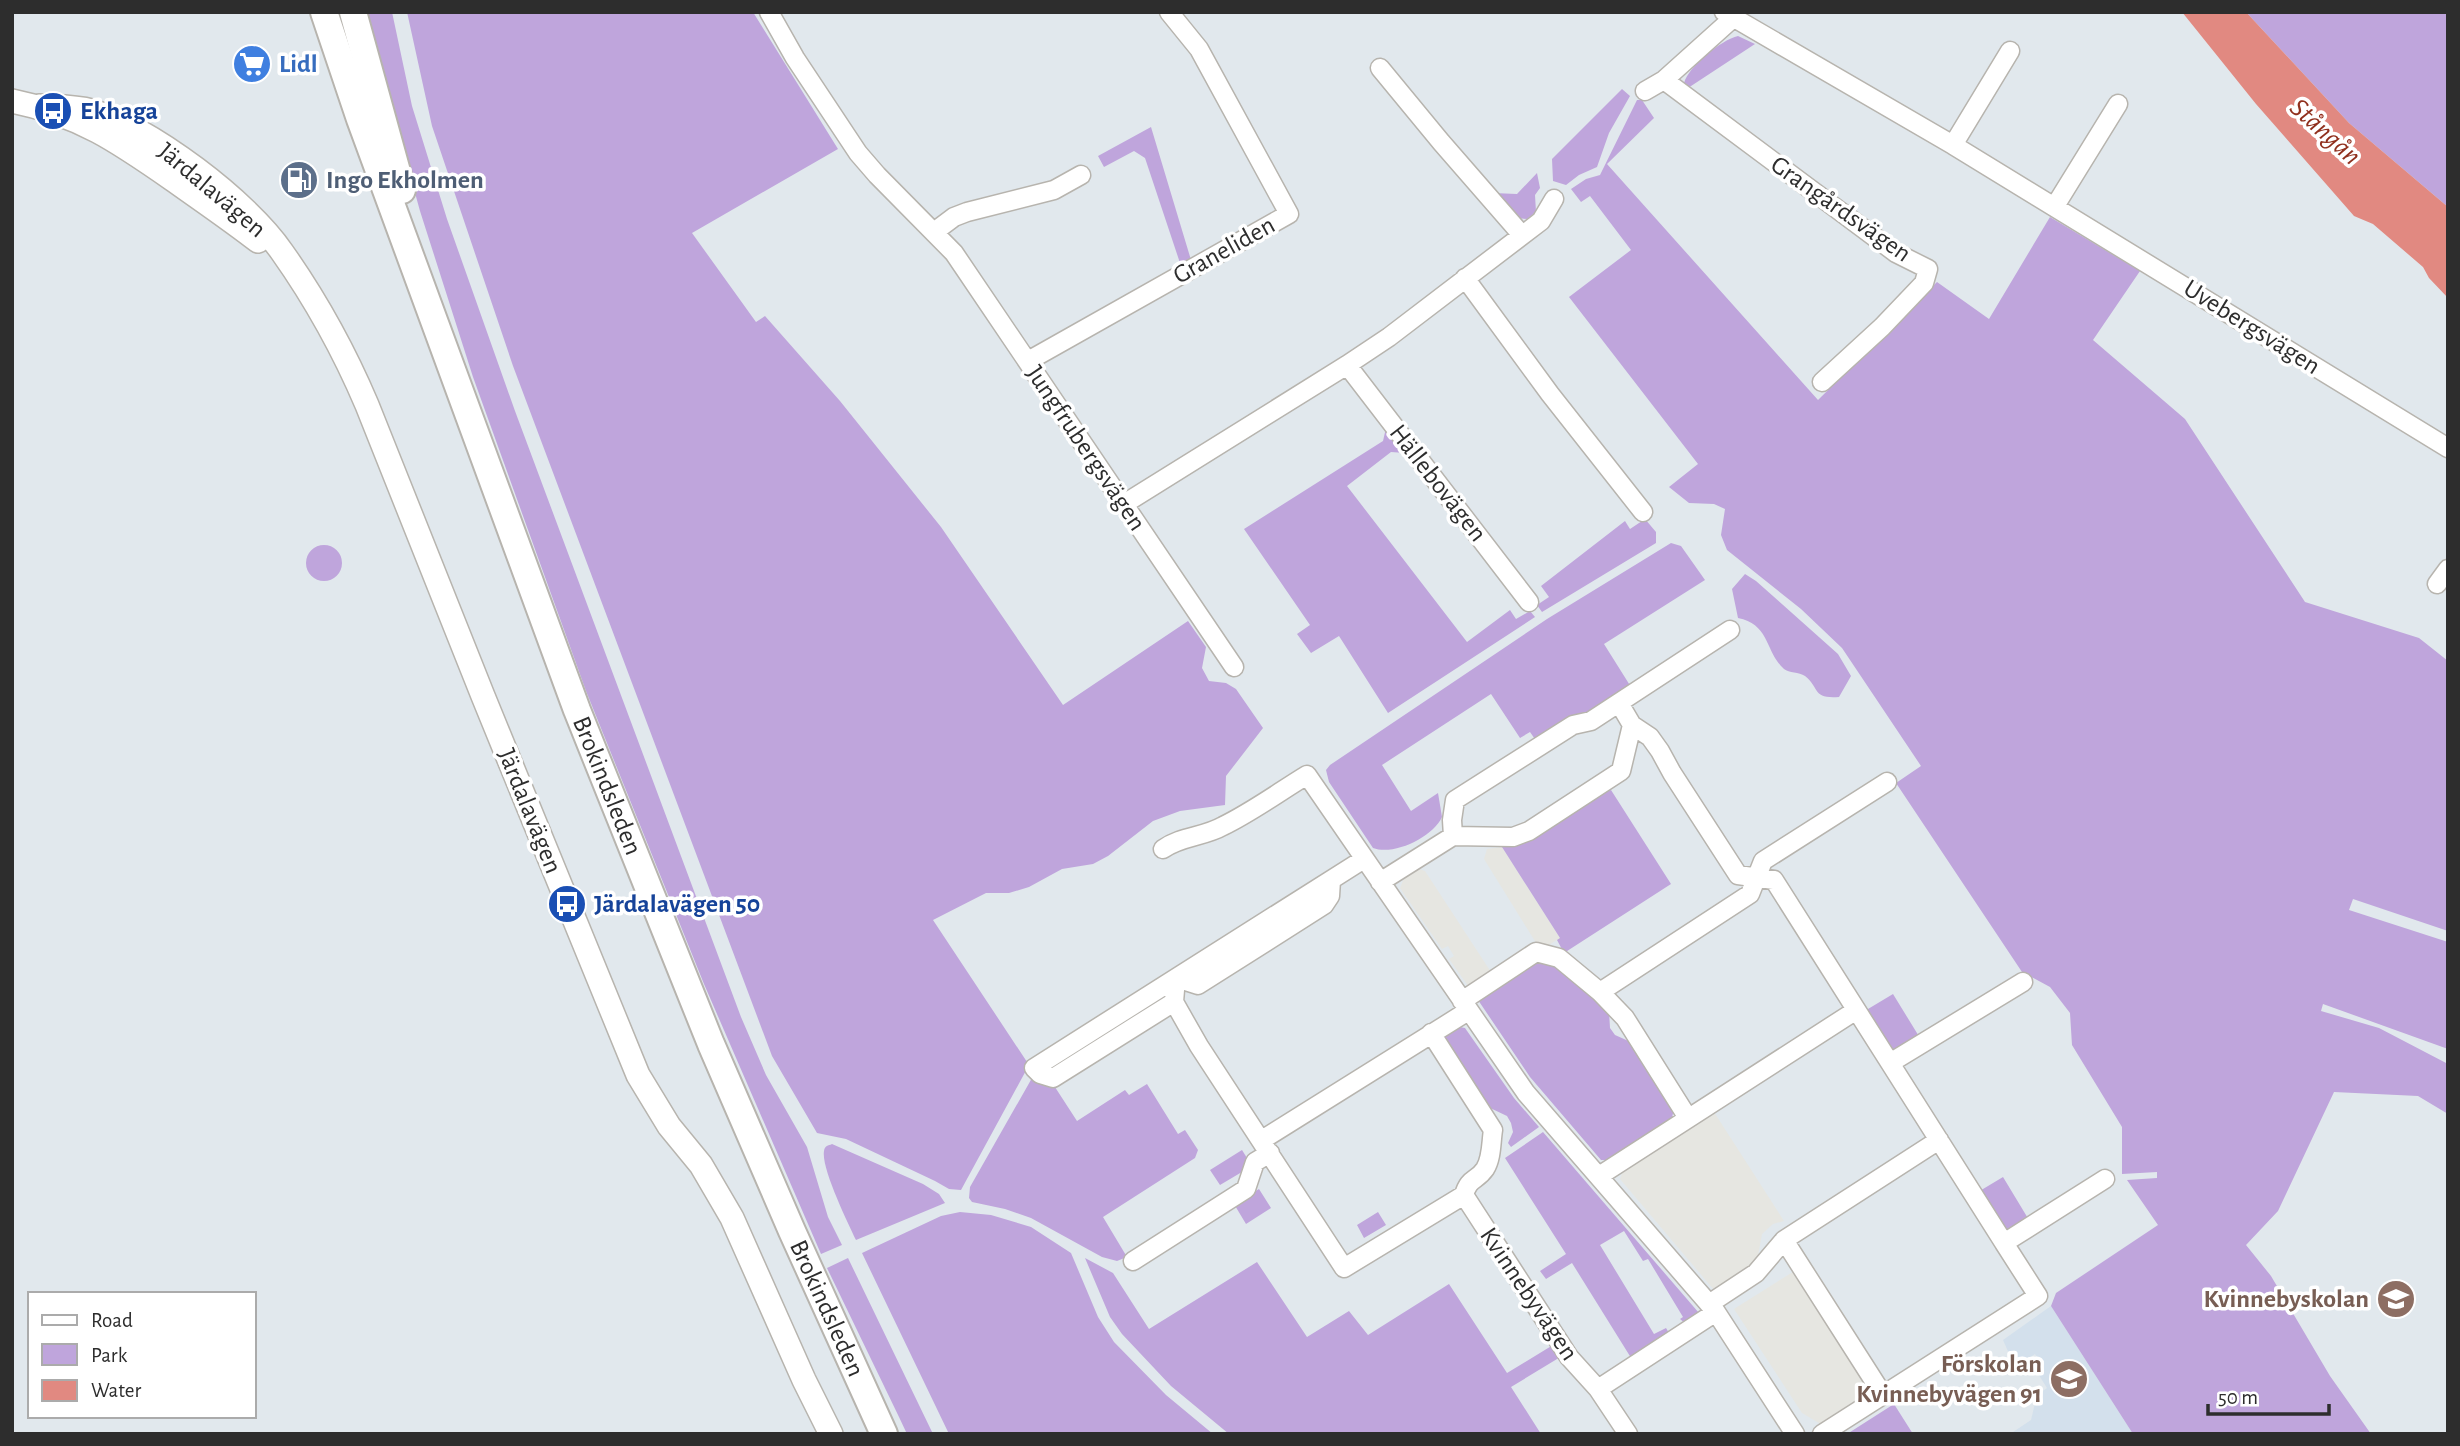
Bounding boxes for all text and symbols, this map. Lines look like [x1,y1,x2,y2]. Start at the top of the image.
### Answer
supermarket icon: Lidl [231,43,273,85]
place label: Lidl [279,51,318,77]
bus stop icon: Ekhaga [32,90,74,132]
water label: Stångån [2284,93,2366,171]
place label: Ekhaga [80,98,158,124]
street label: Järdalavägen [153,138,271,242]
street label: Grangårdsvägen [1766,151,1916,267]
fuel station icon: Ingo Ekholmen [278,159,320,201]
place label: Ingo Ekholmen [326,167,484,193]
street label: Graneliden [1169,211,1279,289]
street label: Uvebergsvägen [2179,275,2325,379]
street label: Jungfrubergsvägen [1021,361,1151,535]
street label: Hällebovägen [1384,420,1492,546]
street label: Brokindsleden [568,713,647,859]
street label: Järdalavägen [493,745,567,877]
bus stop icon: Järdalavägen 50 [546,883,588,925]
place label: Järdalavägen 50 [594,891,760,917]
street label: Kvinnebyvägen [1475,1223,1583,1365]
street label: Brokindsleden [785,1236,869,1381]
school or university icon: Kvinnebyskolan [2375,1278,2417,1320]
place label: Kvinnebyskolan [2204,1286,2369,1312]
legend [28,1292,256,1418]
text: Road [91,1310,133,1331]
text: Park [91,1345,128,1366]
place label: Förskolan Kvinnebyvägen 91 [1856,1351,2042,1407]
school or university icon: Förskolan Kvinnebyvägen 91 [2048,1358,2090,1400]
scale bar [2208,1372,2329,1416]
text: Water [91,1380,141,1401]
text: 50 m [2218,1387,2258,1408]

